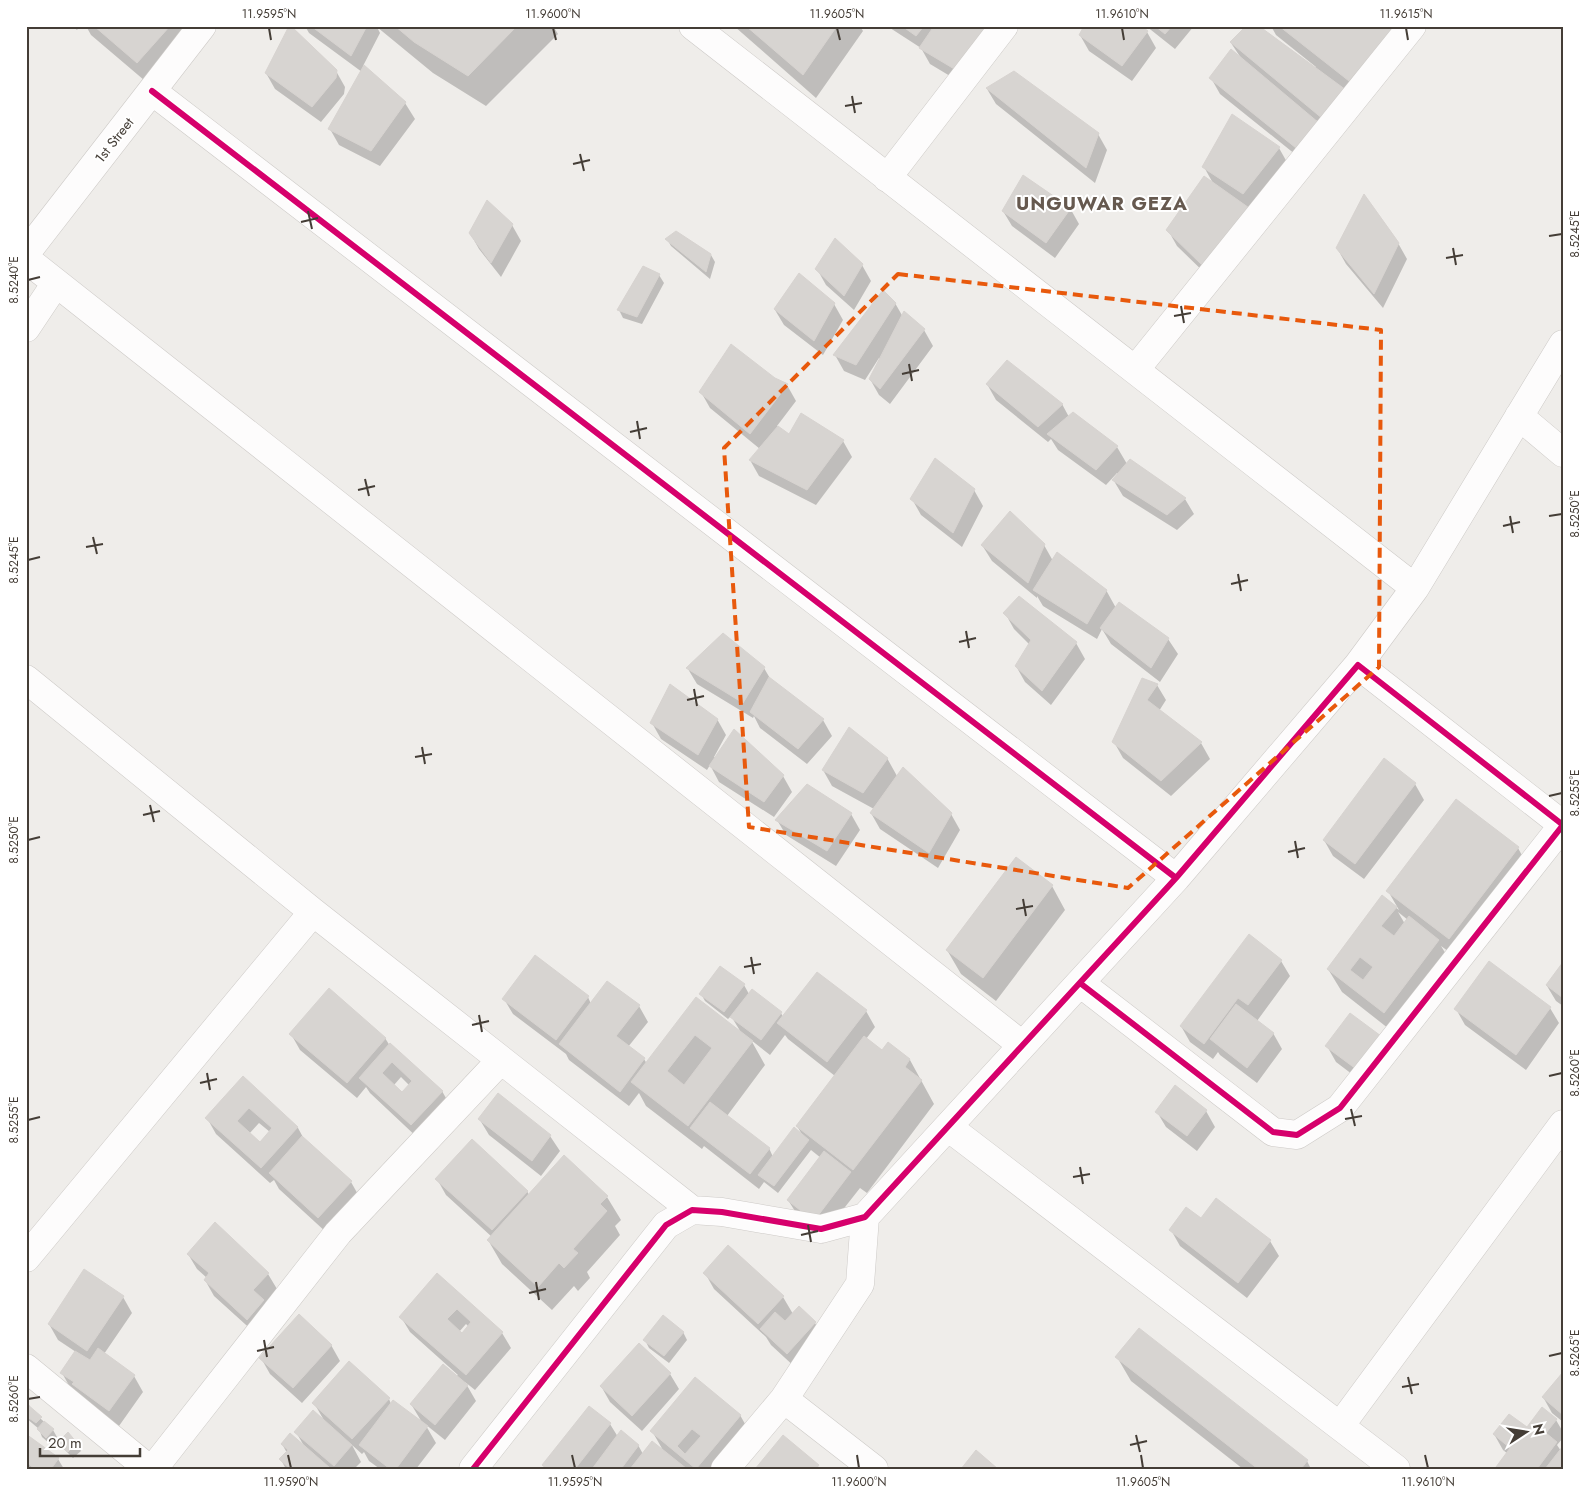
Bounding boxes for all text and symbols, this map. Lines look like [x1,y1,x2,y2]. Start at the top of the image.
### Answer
text: 11.9595°N [242,5,296,23]
text: 11.9600°N [525,5,581,23]
text: 11.9605°N [810,5,864,23]
text: 11.9610°N [1095,5,1149,23]
text: 11.9615°N [1379,5,1433,23]
street label: 1st Street [90,112,139,167]
district label: UNGUWAR GEZA [1016,190,1188,217]
text: 8.5245°E [1566,210,1584,258]
text: 8.5240°E [5,256,23,304]
text: 8.5250°E [1566,490,1584,538]
text: 8.5245°E [5,536,23,584]
text: 8.5255°E [1566,769,1584,817]
text: 8.5250°E [5,816,23,864]
text: 8.5260°E [1566,1049,1584,1097]
text: 8.5255°E [5,1096,23,1144]
text: 8.5265°E [1566,1329,1584,1377]
text: 8.5260°E [5,1375,23,1423]
north arrow [1502,1408,1552,1458]
text: N [1528,1422,1550,1437]
scale bar [40,1425,140,1457]
text: 20 m [48,1432,82,1454]
text: 11.9590°N [264,1473,318,1491]
text: 11.9595°N [548,1473,602,1491]
text: 11.9600°N [831,1473,887,1491]
text: 11.9605°N [1116,1473,1170,1491]
text: 11.9610°N [1401,1473,1455,1491]

